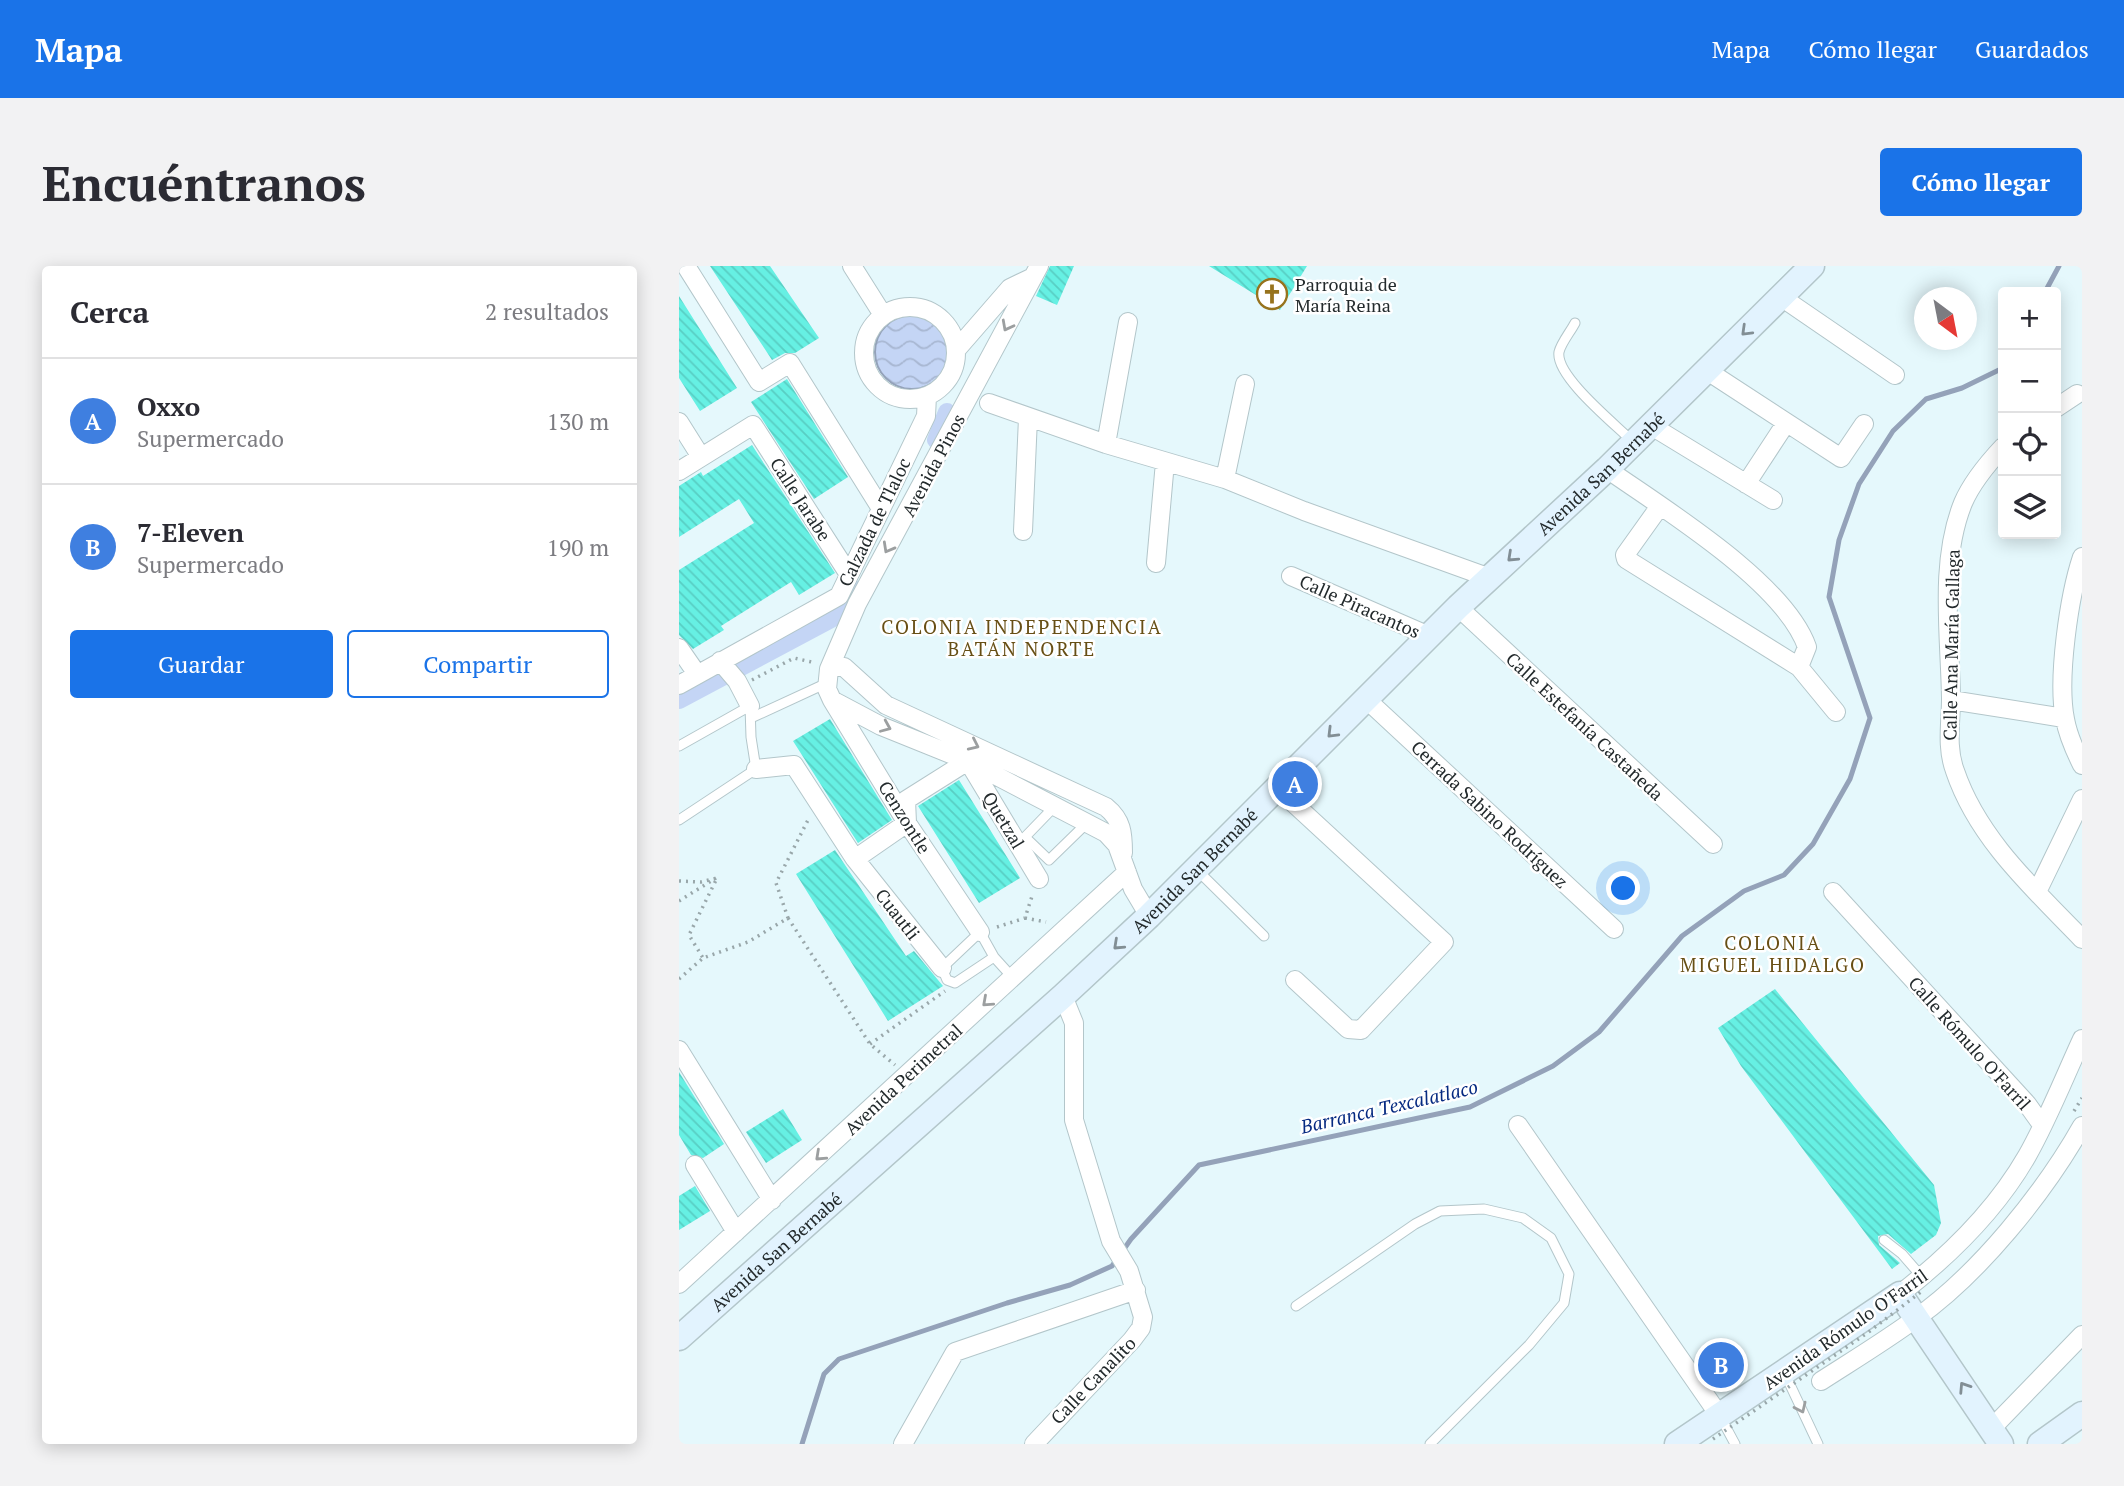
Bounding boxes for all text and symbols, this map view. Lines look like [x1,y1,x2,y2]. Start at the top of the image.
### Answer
text: Mapa [35,28,123,71]
text: Mapa [1712,33,1770,65]
text: Cómo llegar [1808,33,1937,65]
text: Guardados [1975,33,2089,65]
button: Cómo llegar [1880,148,2082,216]
text: Encuéntranos [42,150,366,215]
place label: Parroquia de María Reina [1295,272,1397,317]
church icon: Parroquia de María Reina [1255,277,1289,311]
north arrow [1914,287,1977,350]
map controls [1998,287,2061,539]
button: + [1998,287,2061,350]
text: Cerca [70,292,149,332]
text: 2 resultados [485,296,609,327]
one-way arrow [1002,319,1015,332]
one-way arrow [1741,322,1754,335]
button: − [1998,350,2061,413]
text: Oxxo [137,389,200,423]
text: A [85,406,101,437]
text: 130 m [547,406,609,437]
street label: Avenida San Bernabé [1532,407,1670,540]
street label: Avenida Pinos [896,409,970,521]
button: locate [1998,413,2061,476]
text: Supermercado [137,423,284,454]
street label: Calle Jarabe [765,453,837,545]
street label: Calzada de Tlaloc [832,454,916,590]
button: layers [1998,476,2061,539]
text: 7-Eleven [137,515,244,549]
text: B [86,532,100,563]
text: 190 m [547,532,609,563]
one-way arrow [883,541,896,554]
text: Supermercado [137,549,284,580]
one-way arrow [1507,549,1520,561]
street label: Calle Ana María Gallaga [1937,549,1965,741]
street label: Calle Piracantos [1296,569,1424,643]
district label: COLONIA INDEPENDENCIA BATÁN NORTE [881,614,1163,661]
button: Guardar [70,630,333,698]
button: Compartir [347,630,609,698]
street label: Calle Estefanía Castañeda [1501,647,1669,805]
one-way arrow [879,719,892,733]
one-way arrow [1327,725,1340,738]
street label: Cerrada Sabino Rodríguez [1406,735,1574,893]
one-way arrow [967,737,979,751]
pin: A [1272,758,1318,810]
street label: Cenzontle [873,776,937,858]
street label: Quetzal [978,787,1030,853]
street label: Avenida San Bernabé [1126,803,1262,938]
your location [1606,871,1640,905]
street label: Cuautli [870,883,926,945]
district label: COLONIA MIGUEL HIDALGO [1680,930,1866,977]
one-way arrow [1113,936,1126,949]
street label: Calle Rómulo O'Farril [1904,971,2036,1115]
one-way arrow [982,993,995,1006]
street label: Avenida Perimetral [839,1018,967,1140]
water label: Barranca Texcalatlaco [1297,1073,1480,1139]
one-way arrow [815,1147,828,1160]
street label: Avenida San Bernabé [705,1187,847,1316]
street label: Avenida Rómulo O'Farril [1758,1263,1932,1395]
street label: Calle Canalito [1045,1331,1141,1429]
pin: B [1698,1339,1744,1391]
one-way arrow [1959,1382,1972,1395]
one-way arrow [1793,1401,1807,1413]

